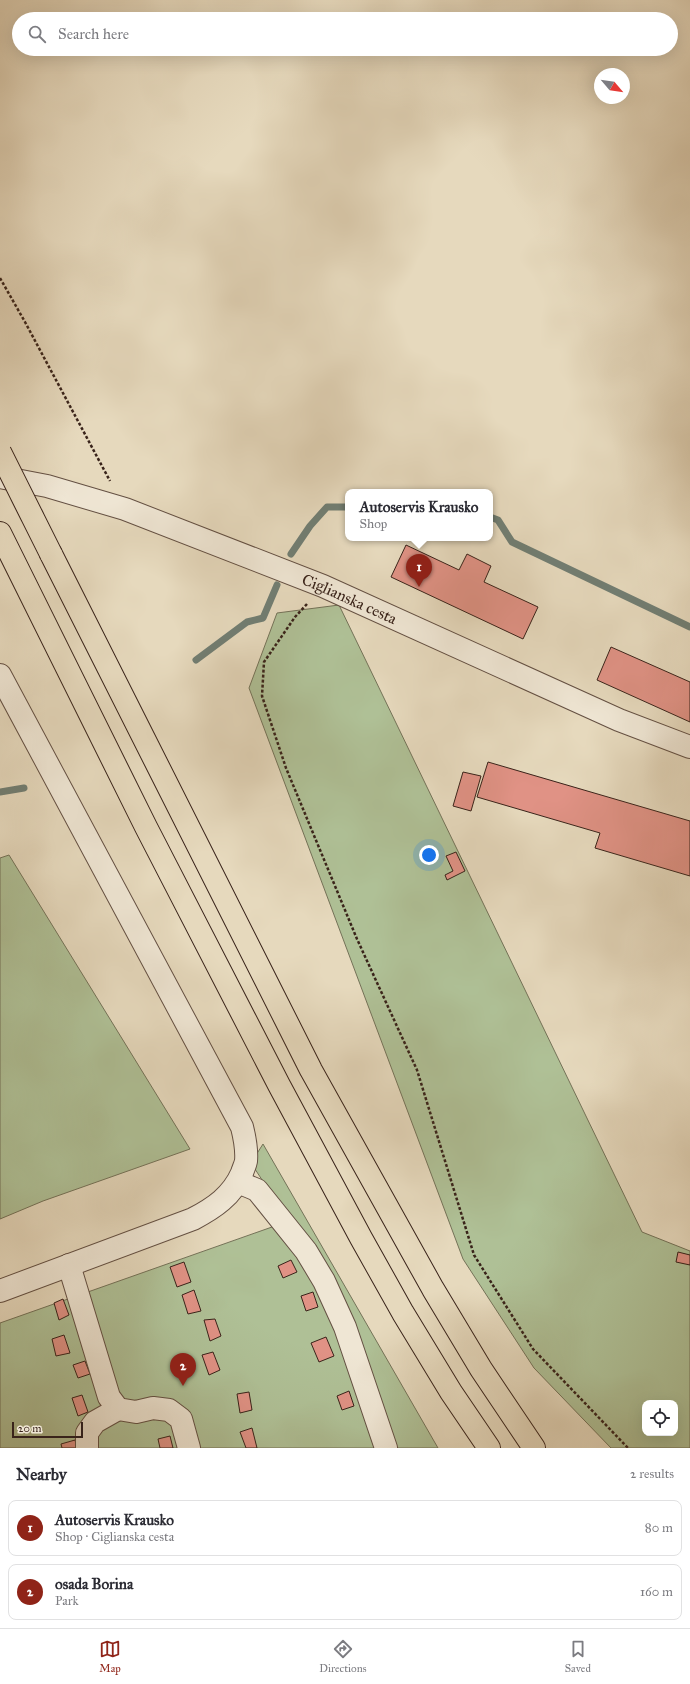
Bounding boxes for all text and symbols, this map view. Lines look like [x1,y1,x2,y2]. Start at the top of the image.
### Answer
search box [12,12,678,56]
icon: search [26,23,48,45]
text: Search here [58,25,129,43]
north arrow [594,68,630,104]
popup [345,489,493,541]
text: Autoservis Krausko [359,498,479,516]
text: Shop [359,516,387,532]
pin: 1 [406,554,432,587]
street label: Ciglianska cesta [299,569,400,628]
your location [419,845,439,865]
pin: 2 [170,1353,196,1386]
map controls [642,1400,678,1436]
button: locate [642,1400,678,1436]
scale bar [12,1420,83,1439]
text: 20 m [18,1422,41,1435]
text: Nearby [16,1464,67,1485]
text: 2 results [630,1466,674,1482]
text: Autoservis Krausko [55,1511,174,1529]
text: 1 [27,1520,33,1536]
text: 80 m [645,1520,673,1536]
text: Shop · Ciglianska cesta [55,1529,174,1545]
text: osada Borina [55,1575,133,1593]
text: 2 [27,1584,33,1600]
text: 160 m [640,1584,673,1600]
text: Park [55,1593,79,1609]
tab: Map [99,1638,121,1675]
tab: Directions [319,1638,367,1675]
tab: Saved [565,1638,591,1675]

